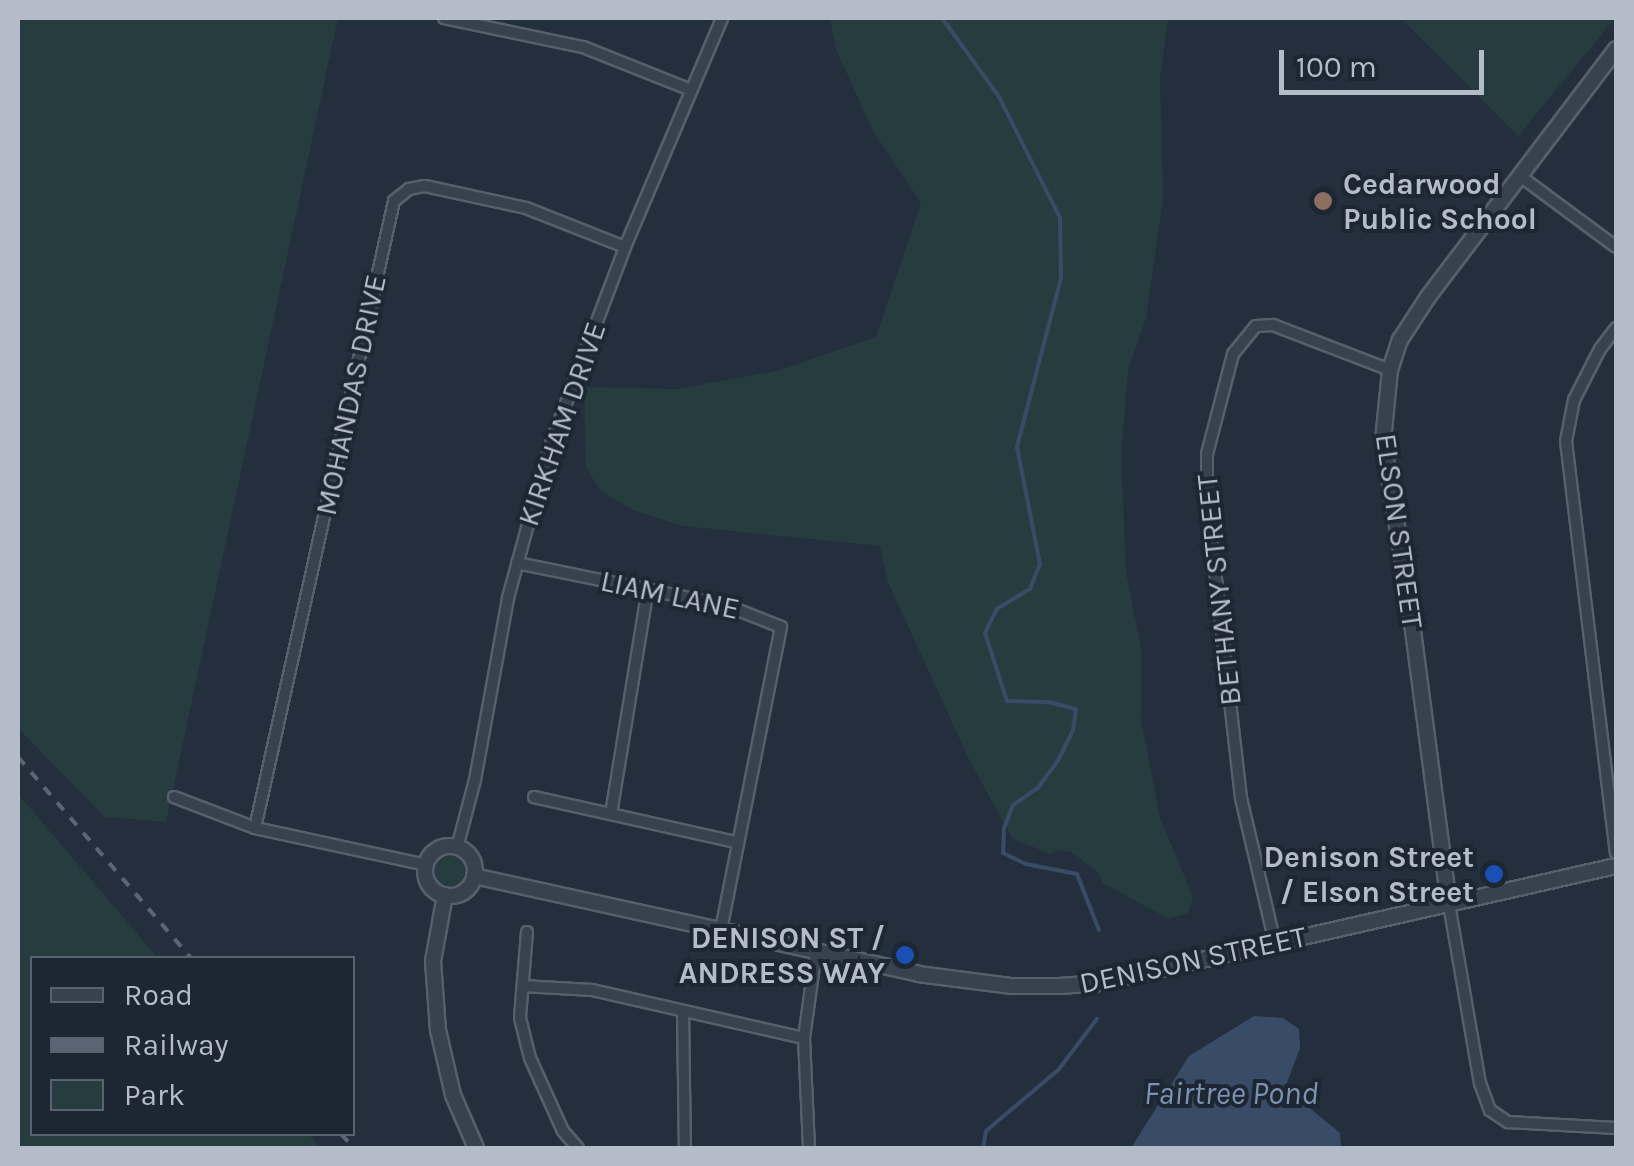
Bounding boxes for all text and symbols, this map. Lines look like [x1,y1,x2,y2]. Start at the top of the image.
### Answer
scale bar [1284,30,1489,92]
text: 100 m [1296,49,1377,85]
place label: Cedarwood Public School [1343,166,1537,236]
marker: Cedarwood Public School [1312,190,1334,212]
street label: MOHANDAS DRIVE [308,271,394,519]
street label: KIRKHAM DRIVE [510,317,614,531]
street label: ELSON STREET [1368,431,1430,631]
street label: BETHANY STREET [1189,473,1249,707]
street label: LIAM LANE [597,563,743,627]
place label: Denison Street / Elson Street [1264,839,1474,910]
marker: Denison Street / Elson Street [1483,863,1505,885]
street label: DENISON STREET [1076,918,1310,1002]
place label: DENISON ST / ANDRESS WAY [679,920,885,990]
marker: DENISON ST / ANDRESS WAY [894,944,916,966]
legend [30,956,355,1136]
text: Road [124,977,193,1013]
text: Railway [124,1027,228,1063]
water label: Fairtree Pond [1144,1075,1318,1113]
text: Park [124,1077,185,1113]

